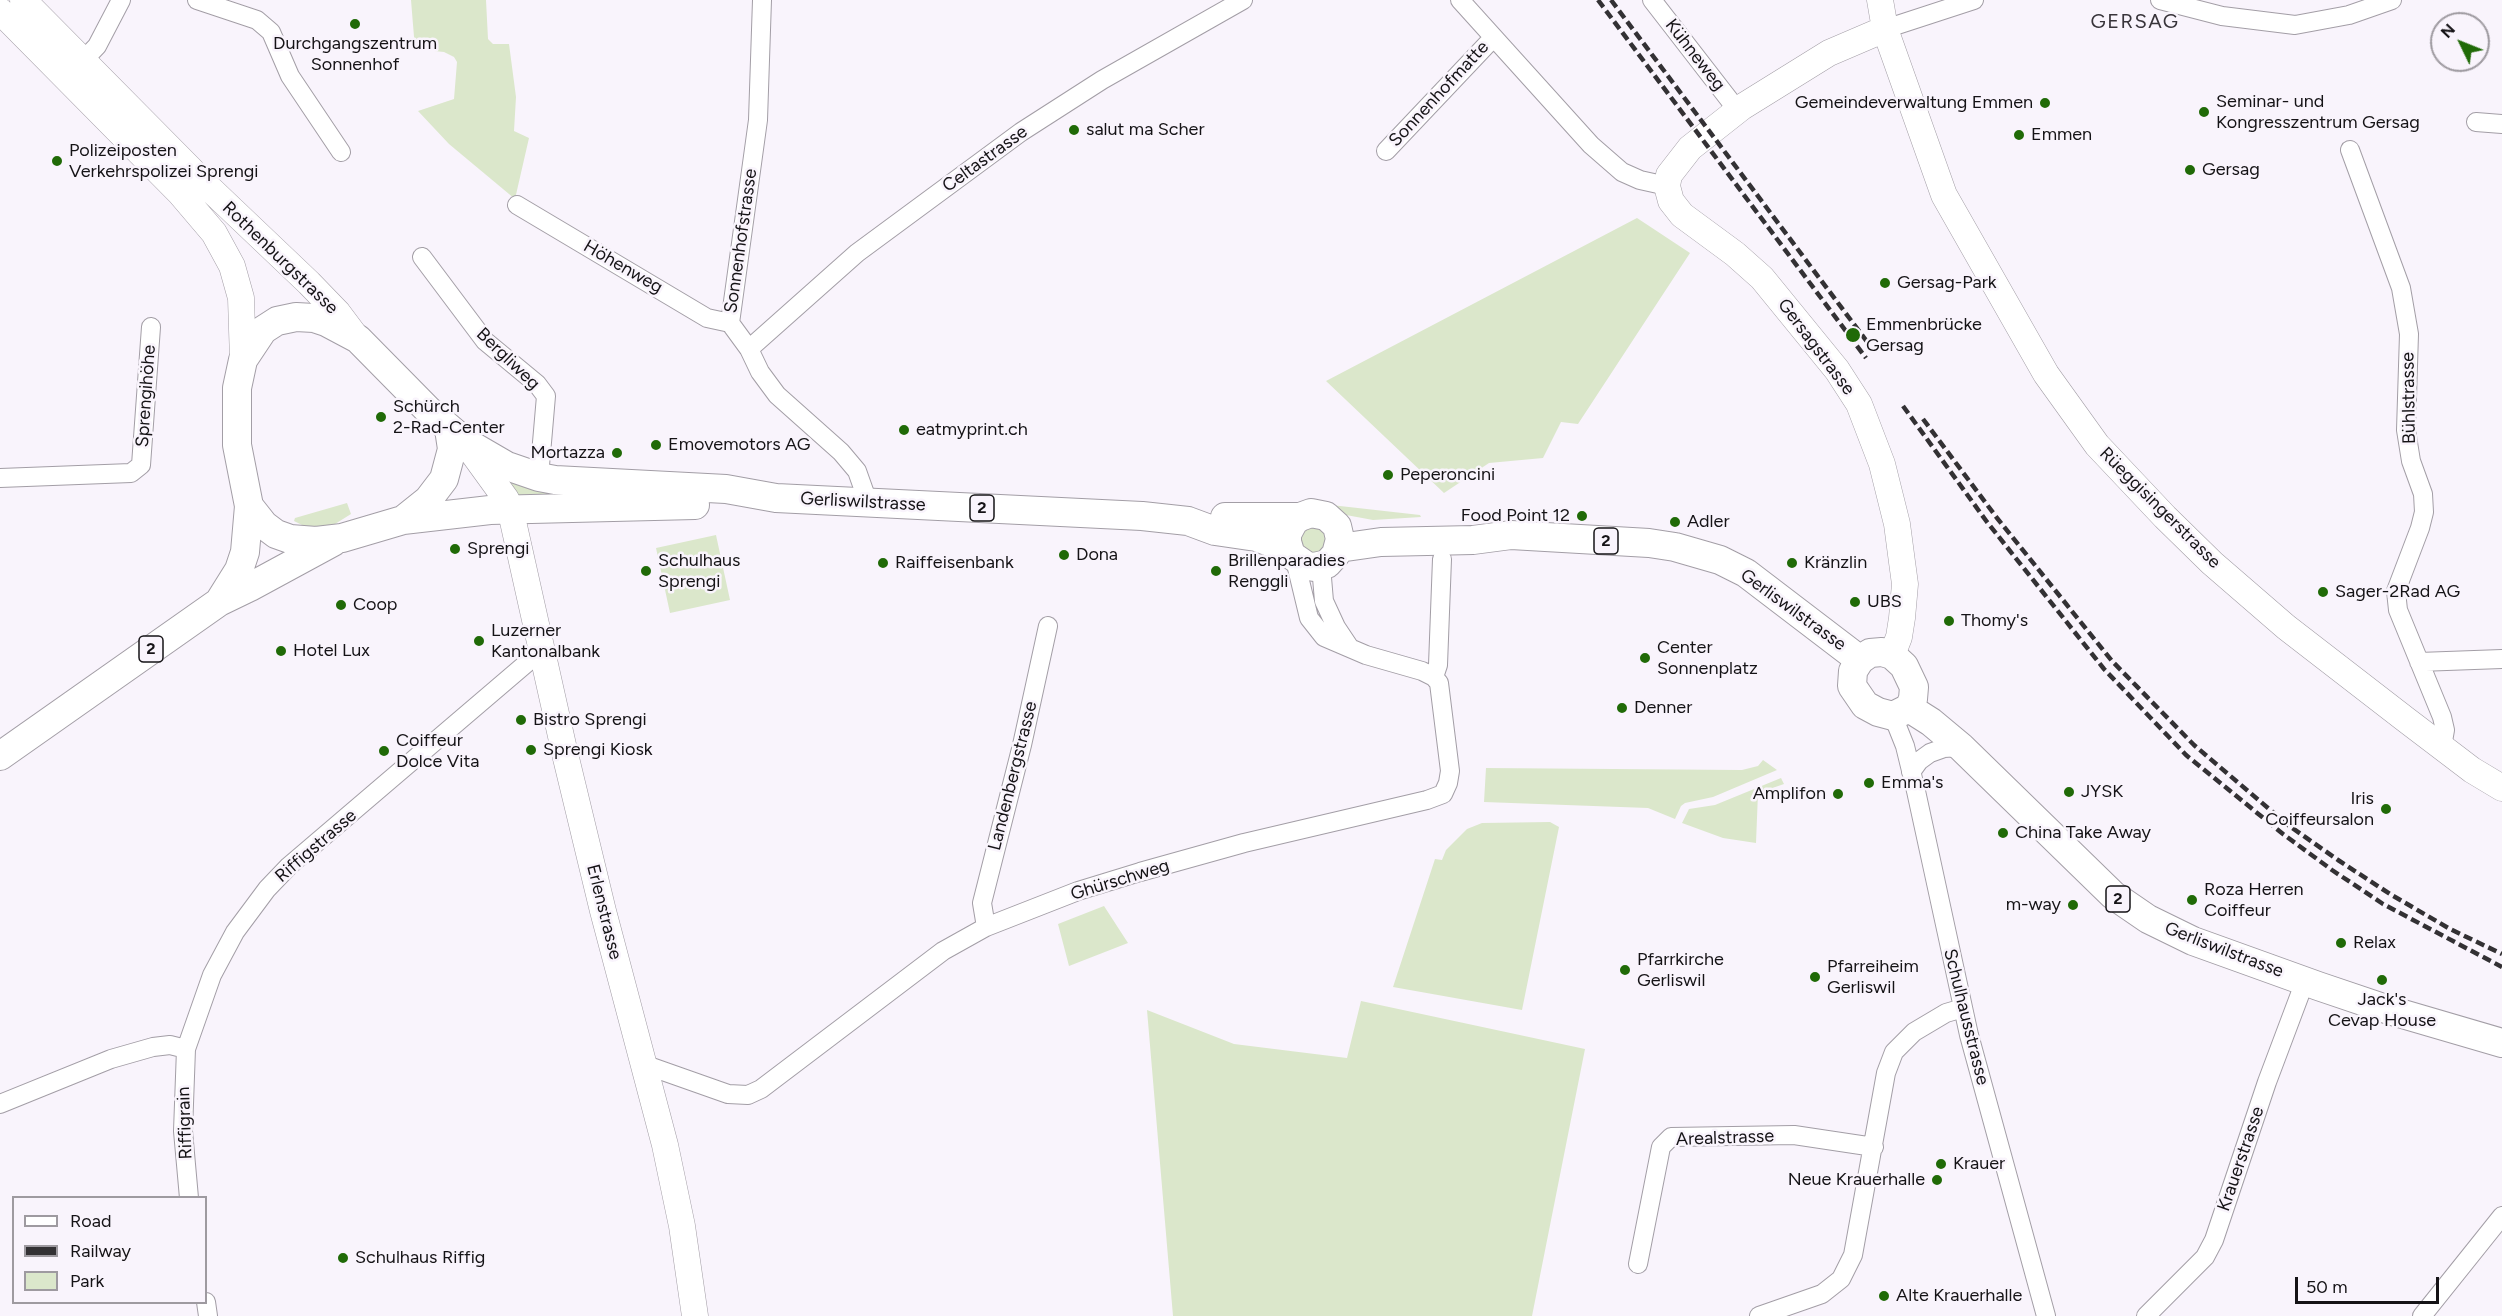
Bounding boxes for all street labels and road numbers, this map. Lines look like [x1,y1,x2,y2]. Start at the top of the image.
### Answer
street label: Kühneweg [1660,15,1730,95]
street label: Sonnenhofmatte [1385,37,1493,151]
street label: Celtastrasse [938,121,1032,197]
street label: Sonnenhofstrasse [720,167,762,315]
street label: Rothenburgstrasse [218,197,342,319]
street label: Höhenweg [579,236,667,298]
street label: Gersagstrasse [1773,295,1859,399]
street label: Bergliweg [472,323,544,395]
street label: Sprengihöhe [132,344,160,448]
street label: Bühlstrasse [2397,352,2421,444]
street label: Rüeggisingerstrasse [2095,443,2225,573]
street label: Gerliswilstrasse [800,488,926,516]
road number: 2 [970,495,994,521]
road number: 2 [1594,528,1618,554]
street label: Gerliswilstrasse [1736,564,1850,656]
road number: 2 [139,636,163,662]
street label: Landenbergstrasse [984,699,1042,853]
street label: Riffigstrasse [271,805,361,887]
street label: Ghürschweg [1068,855,1172,905]
street label: Erlenstrasse [582,862,626,962]
road number: 2 [2106,886,2130,912]
street label: Gerliswilstrasse [2162,917,2286,983]
street label: Schulhausstrasse [1939,947,1993,1087]
street label: Riffigrain [173,1086,197,1160]
street label: Krauerstrasse [2213,1104,2269,1214]
street label: Arealstrasse [1676,1125,1774,1151]

